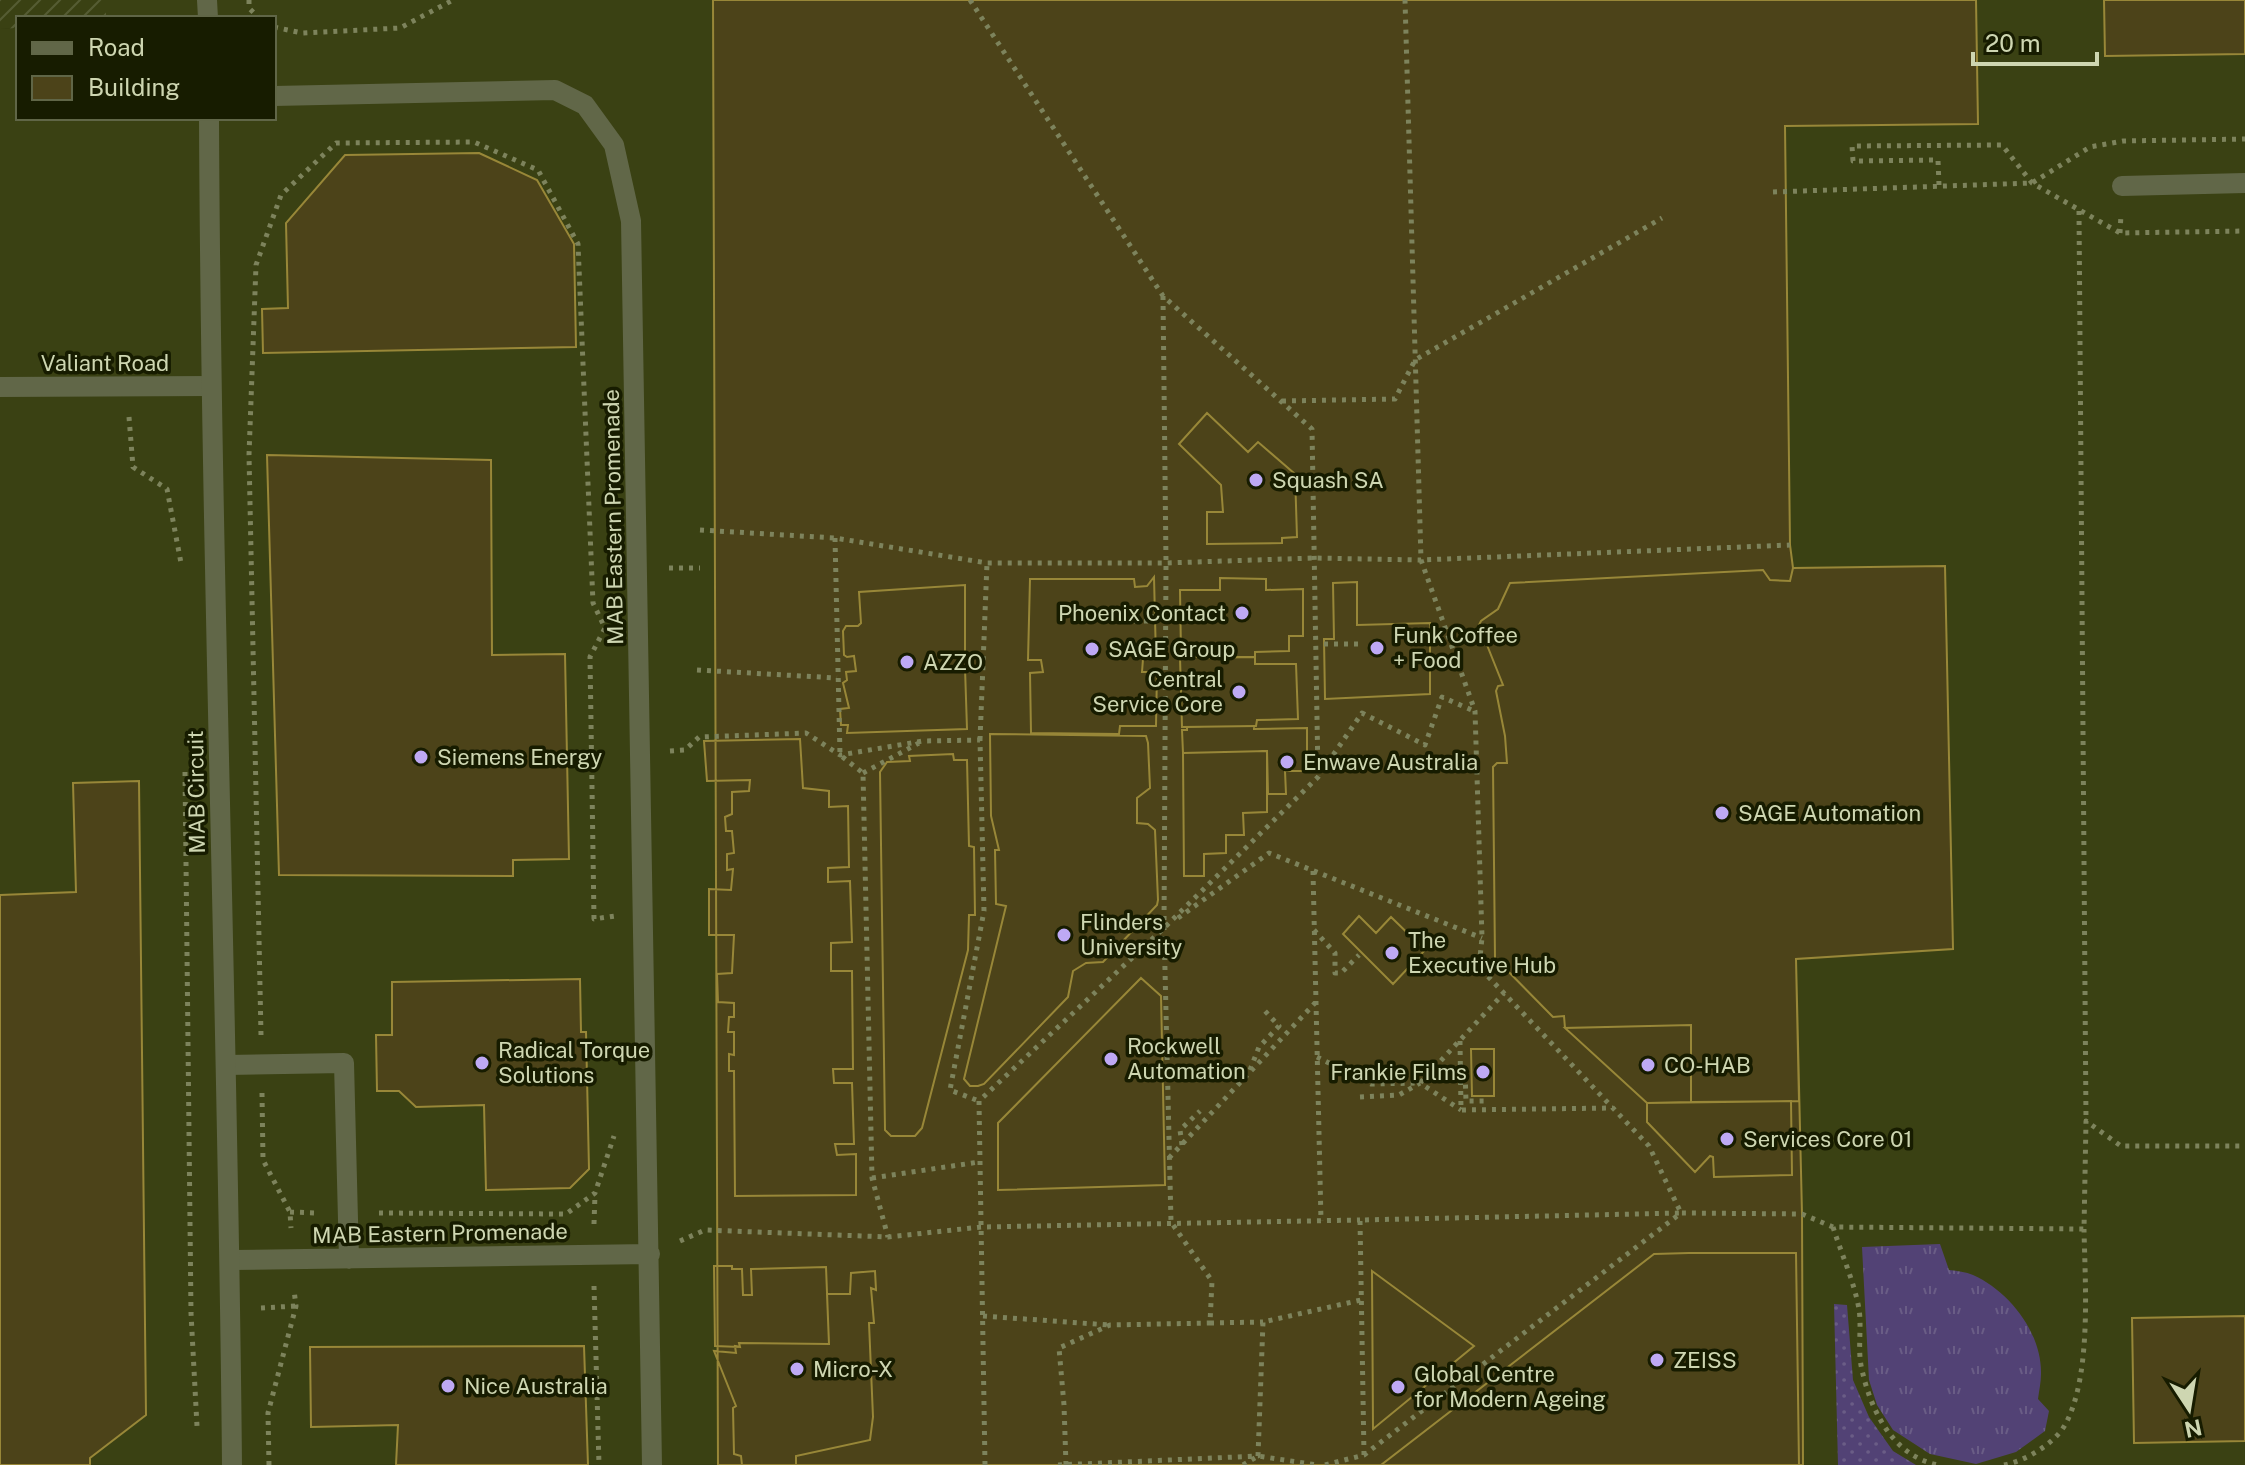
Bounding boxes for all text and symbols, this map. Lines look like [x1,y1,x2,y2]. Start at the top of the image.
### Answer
legend [16,16,276,120]
scale bar [1973,16,2097,66]
text: 20 m [1985,29,2041,57]
text: Road [88,33,145,61]
text: Building [88,73,180,101]
street label: Valiant Road [41,350,169,376]
street label: MAB Eastern Promenade [598,389,628,645]
place label: Squash SA [1272,467,1384,493]
marker: Squash SA [1247,471,1265,489]
place label: Phoenix Contact [1058,600,1226,626]
marker: Phoenix Contact [1233,604,1251,622]
place label: Funk Coffee + Food [1393,622,1518,673]
place label: SAGE Group [1108,636,1235,662]
marker: Funk Coffee + Food [1368,639,1386,657]
marker: SAGE Group [1083,640,1101,658]
place label: AZZO [923,649,983,675]
marker: AZZO [898,653,916,671]
place label: Central Service Core [1092,666,1223,717]
marker: Central Service Core [1230,683,1248,701]
street label: MAB Circuit [182,730,210,854]
place label: Siemens Energy [437,744,603,770]
marker: Siemens Energy [412,748,430,766]
place label: Enwave Australia [1303,749,1478,775]
marker: Enwave Australia [1278,753,1296,771]
place label: SAGE Automation [1738,800,1921,826]
marker: SAGE Automation [1713,804,1731,822]
place label: Flinders University [1080,909,1183,960]
marker: Flinders University [1055,926,1073,944]
place label: The Executive Hub [1408,927,1556,978]
marker: The Executive Hub [1383,944,1401,962]
place label: Rockwell Automation [1127,1033,1246,1084]
place label: Radical Torque Solutions [498,1037,650,1088]
marker: Rockwell Automation [1102,1050,1120,1068]
place label: CO-HAB [1664,1052,1751,1078]
marker: Radical Torque Solutions [473,1054,491,1072]
marker: CO-HAB [1639,1056,1657,1074]
place label: Frankie Films [1330,1059,1467,1085]
marker: Frankie Films [1474,1063,1492,1081]
place label: Services Core 01 [1743,1126,1912,1152]
marker: Services Core 01 [1718,1130,1736,1148]
street label: MAB Eastern Promenade [312,1218,568,1248]
place label: ZEISS [1673,1347,1737,1373]
marker: ZEISS [1648,1351,1666,1369]
place label: Micro-X [813,1356,893,1382]
marker: Micro-X [788,1360,806,1378]
place label: Global Centre for Modern Ageing [1414,1361,1606,1412]
north arrow [2149,1369,2229,1449]
place label: Nice Australia [464,1373,608,1399]
marker: Nice Australia [439,1377,457,1395]
marker: Global Centre for Modern Ageing [1389,1378,1407,1396]
text: N [2182,1414,2204,1443]

